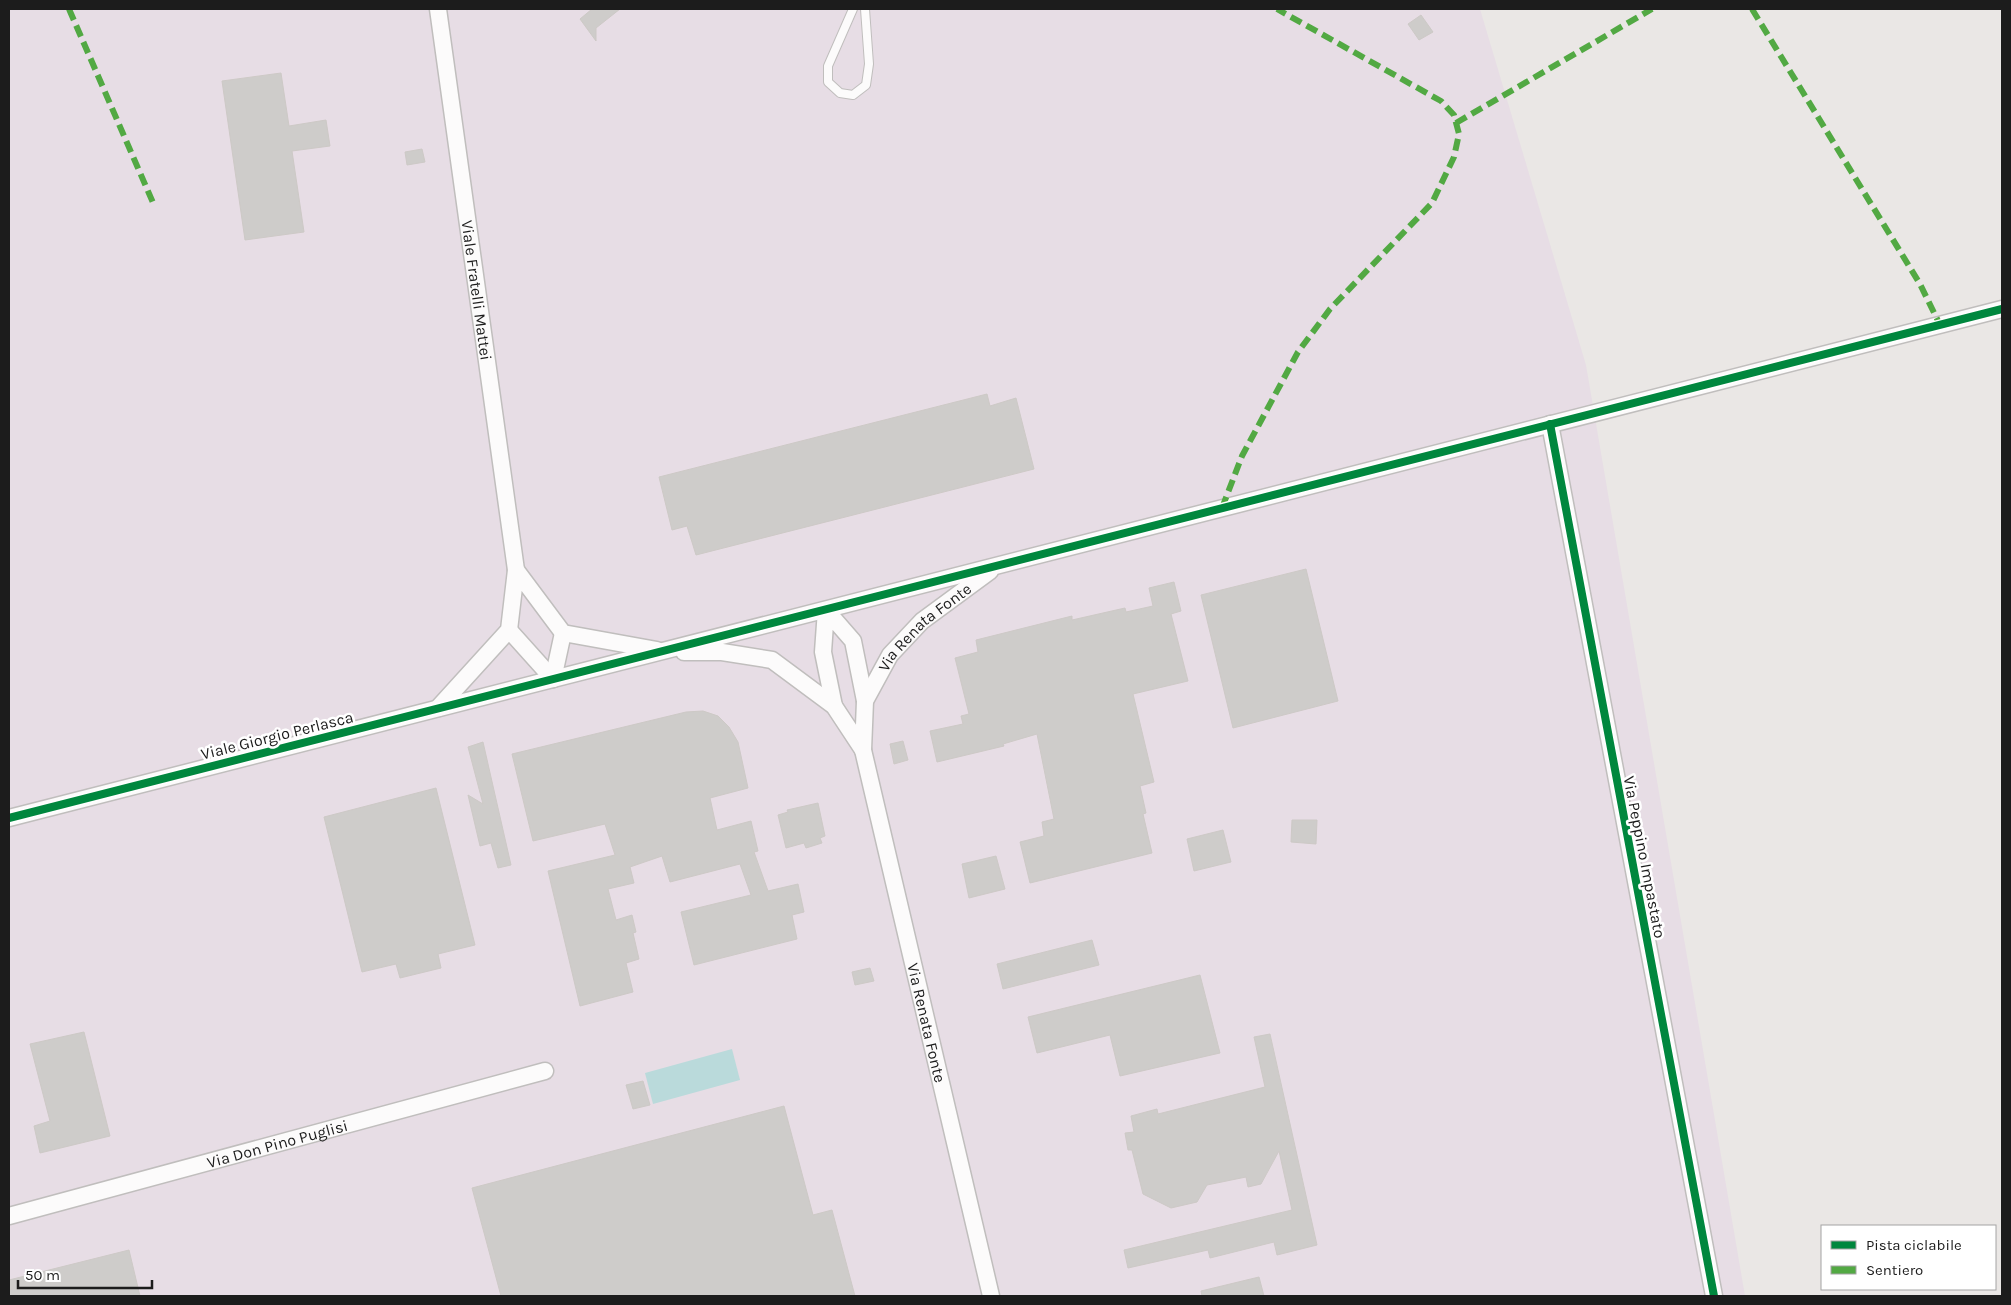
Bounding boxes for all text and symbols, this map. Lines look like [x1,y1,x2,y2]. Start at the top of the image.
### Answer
street label: Viale Fratelli Mattei [457,219,496,362]
street label: Via Renata Fonte [874,579,975,675]
street label: Viale Giorgio Perlasca [199,707,355,764]
street label: Via Peppino Impastato [1619,774,1670,940]
street label: Via Renata Fonte [903,961,950,1084]
street label: Via Don Pino Puglisi [205,1116,350,1172]
legend [1821,1225,1996,1290]
text: Pista ciclabile [1866,1236,1962,1254]
scale bar [18,1258,151,1290]
text: Sentiero [1866,1261,1923,1279]
text: 50 m [25,1266,60,1284]

